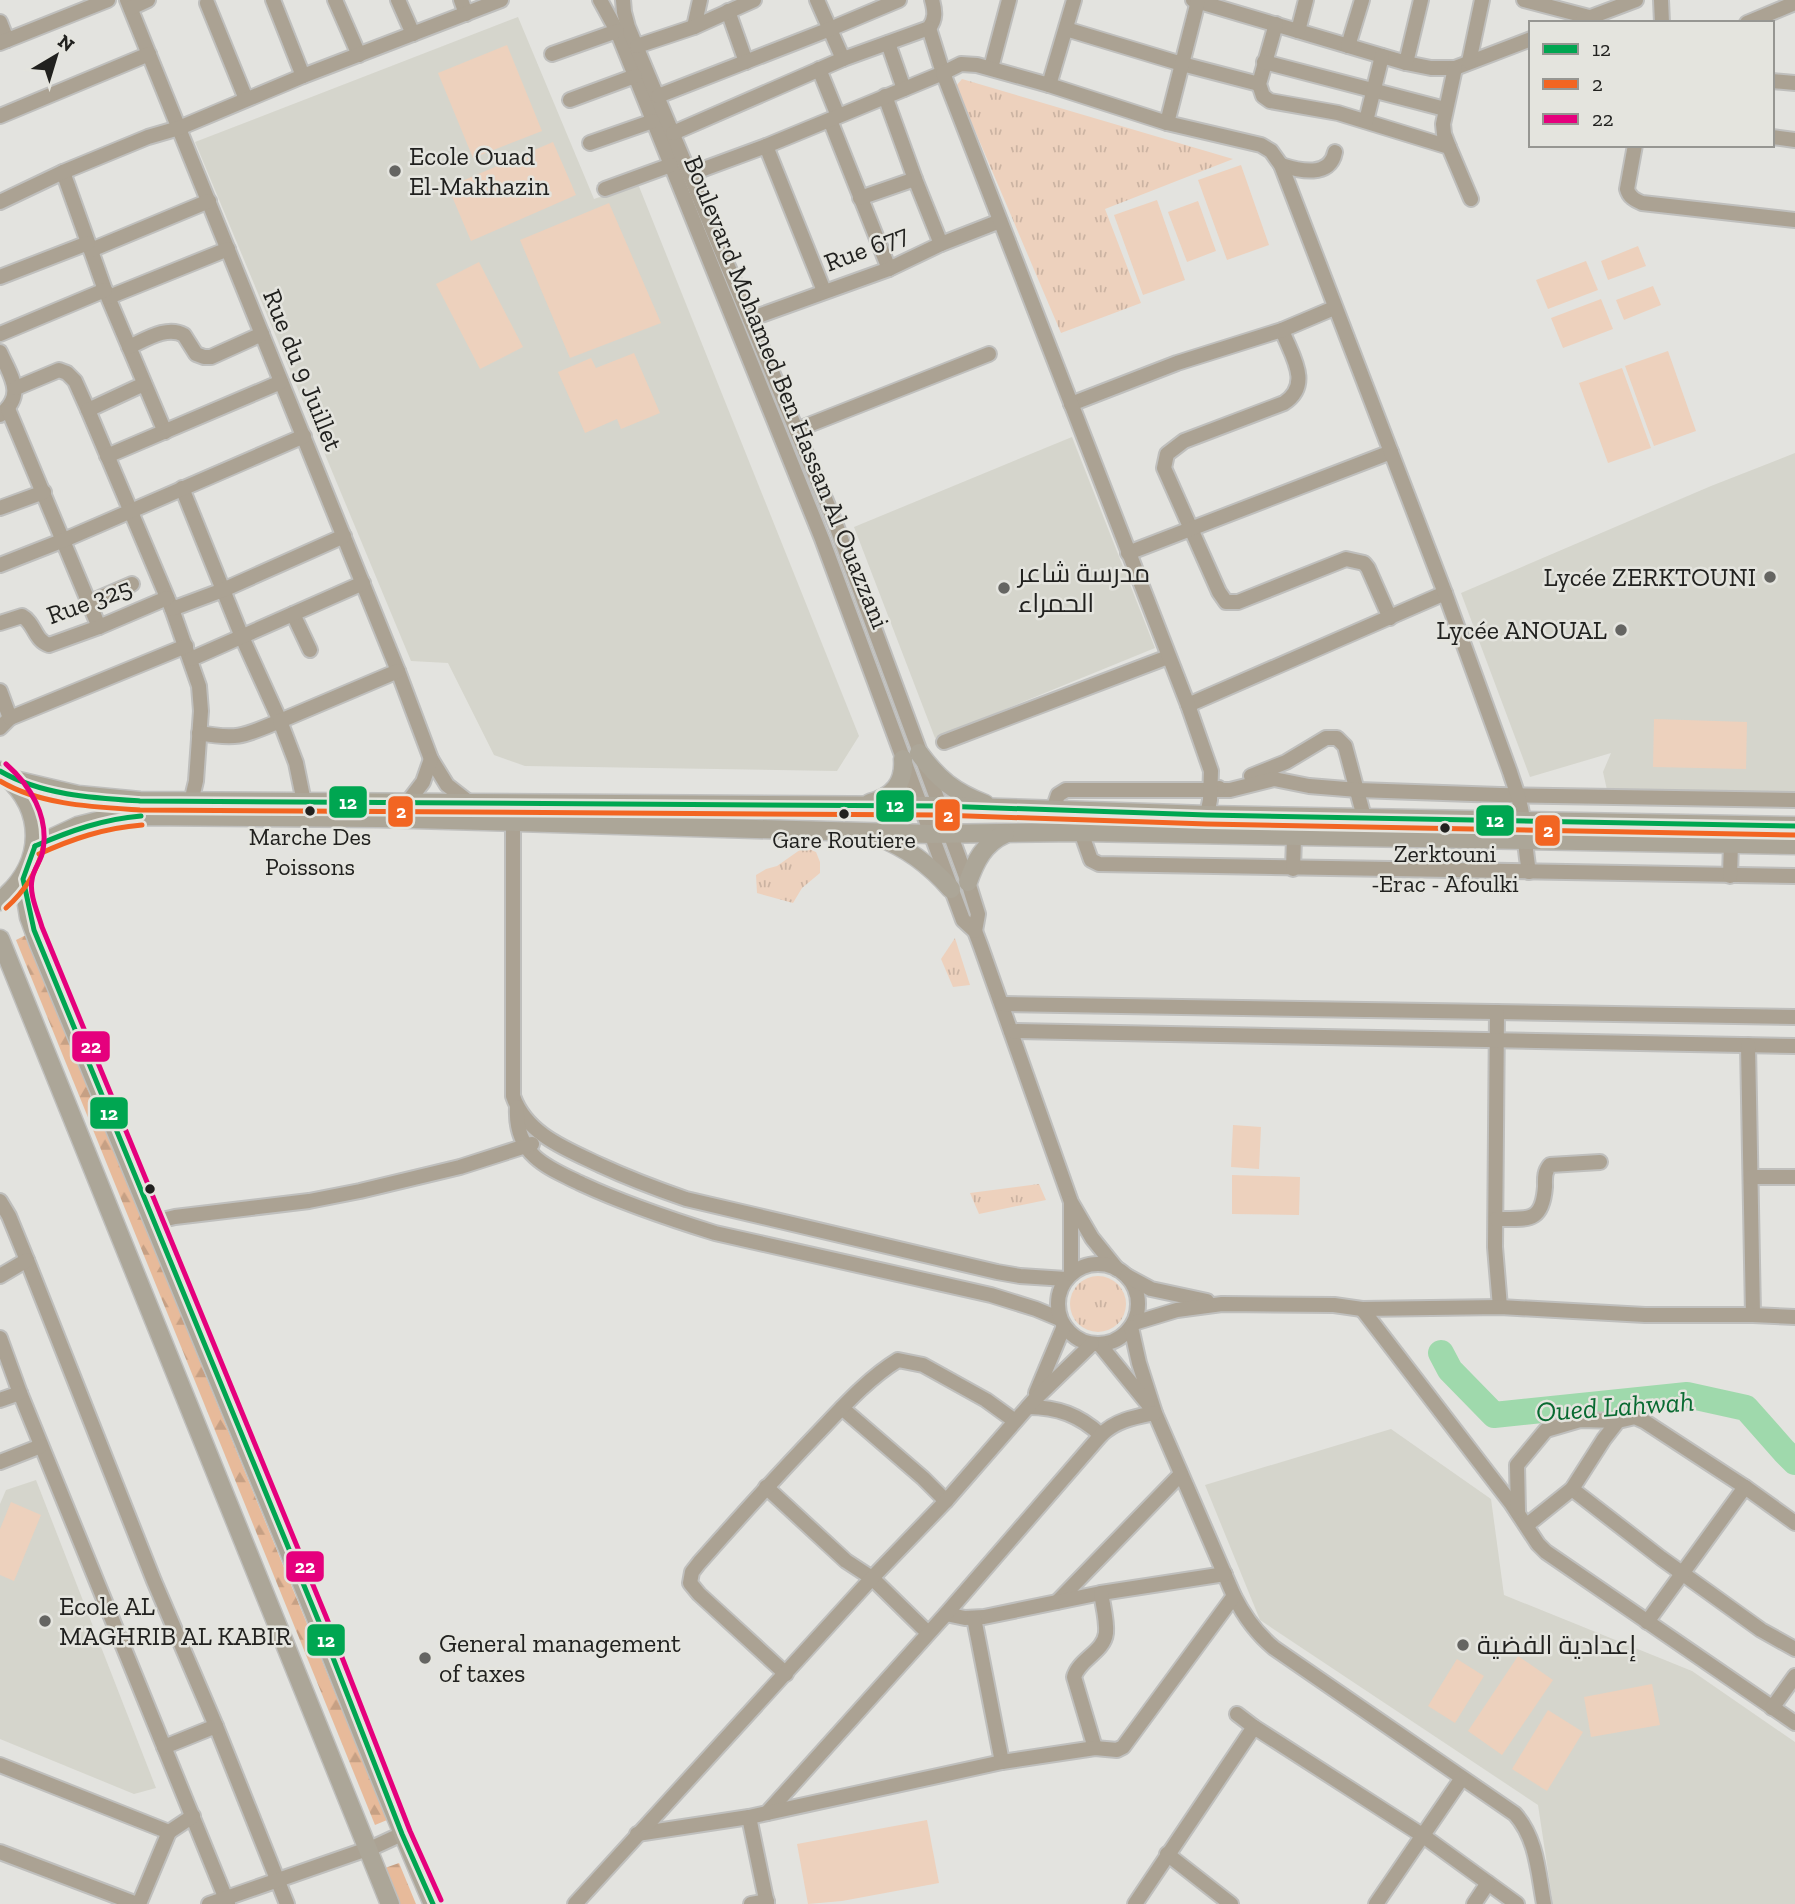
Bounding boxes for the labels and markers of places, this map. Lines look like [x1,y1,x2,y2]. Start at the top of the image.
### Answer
place label: Ecole Ouad El-Makhazin [409,140,549,202]
marker: Ecole Ouad El-Makhazin [387,163,403,179]
place label: مدرسة شاعر الحمراء [1016,557,1150,619]
place label: Lycée ZERKTOUNI [1544,561,1756,593]
marker: Lycée ZERKTOUNI [1762,569,1778,585]
marker: مدرسة شاعر الحمراء [996,580,1012,596]
place label: Lycée ANOUAL [1436,614,1607,646]
marker: Lycée ANOUAL [1613,622,1629,638]
marker: Marche Des Poissons [303,804,317,818]
marker: Gare Routiere [837,807,851,821]
marker: Zerktouni -Erac - Afoulki [1438,821,1452,835]
place label: Marche Des Poissons [249,822,371,881]
place label: Gare Routiere [772,825,916,854]
place label: Zerktouni -Erac - Afoulki [1371,839,1519,898]
unlabelled marker [143,1182,157,1196]
place label: Ecole AL MAGHRIB AL KABIR [59,1590,291,1652]
marker: Ecole AL MAGHRIB AL KABIR [37,1613,53,1629]
place label: General management of taxes [439,1627,681,1689]
place label: إعدادية الفضية [1477,1629,1636,1662]
marker: إعدادية الفضية [1455,1637,1471,1653]
marker: General management of taxes [417,1650,433,1666]

